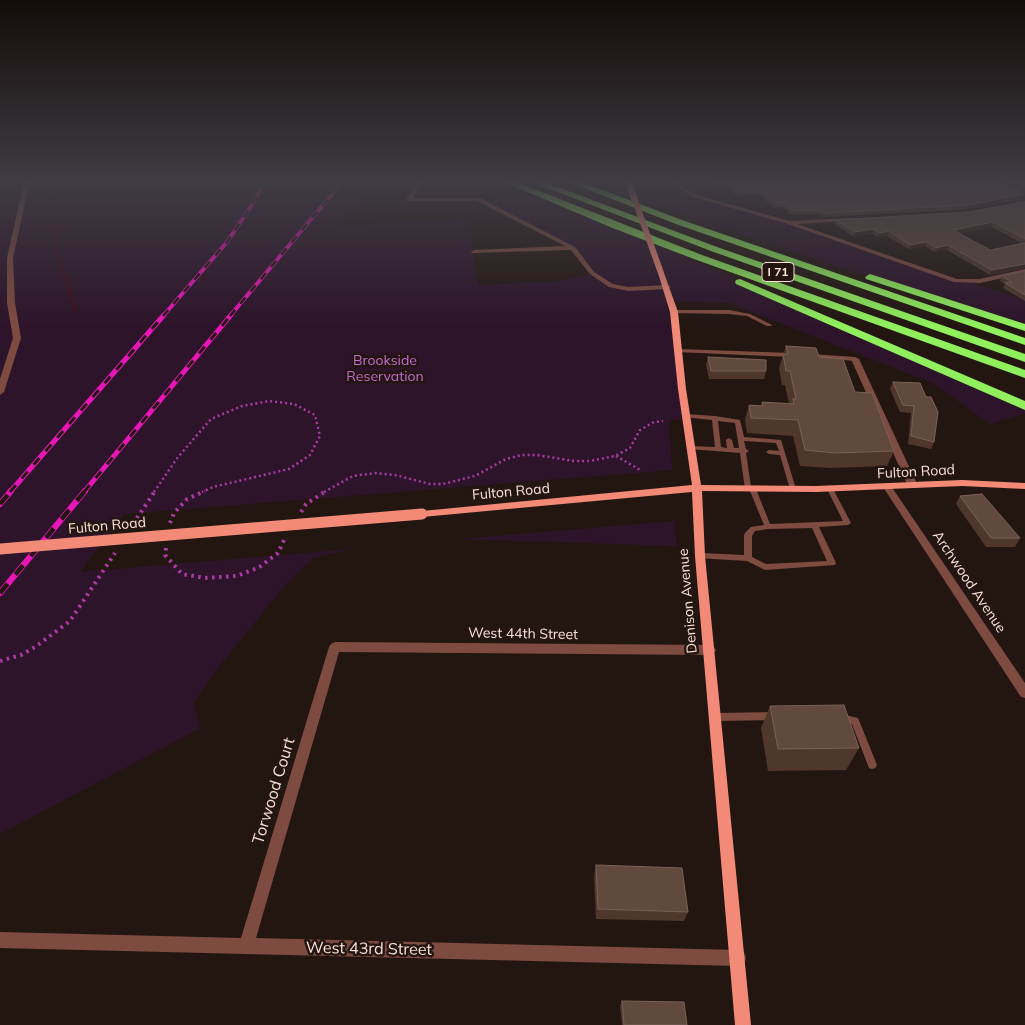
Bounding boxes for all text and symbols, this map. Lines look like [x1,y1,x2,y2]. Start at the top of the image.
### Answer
road number: I 71 [762,262,794,282]
park label: Brookside Reservation [346,353,424,386]
street label: Fulton Road [877,462,955,482]
street label: Fulton Road [471,480,551,504]
street label: Fulton Road [67,514,147,538]
street label: Archwood Avenue [929,528,1009,636]
street label: Denison Avenue [675,548,701,654]
street label: West 44th Street [468,625,578,643]
street label: Torwood Court [249,735,299,847]
street label: West 43rd Street [306,938,432,960]

